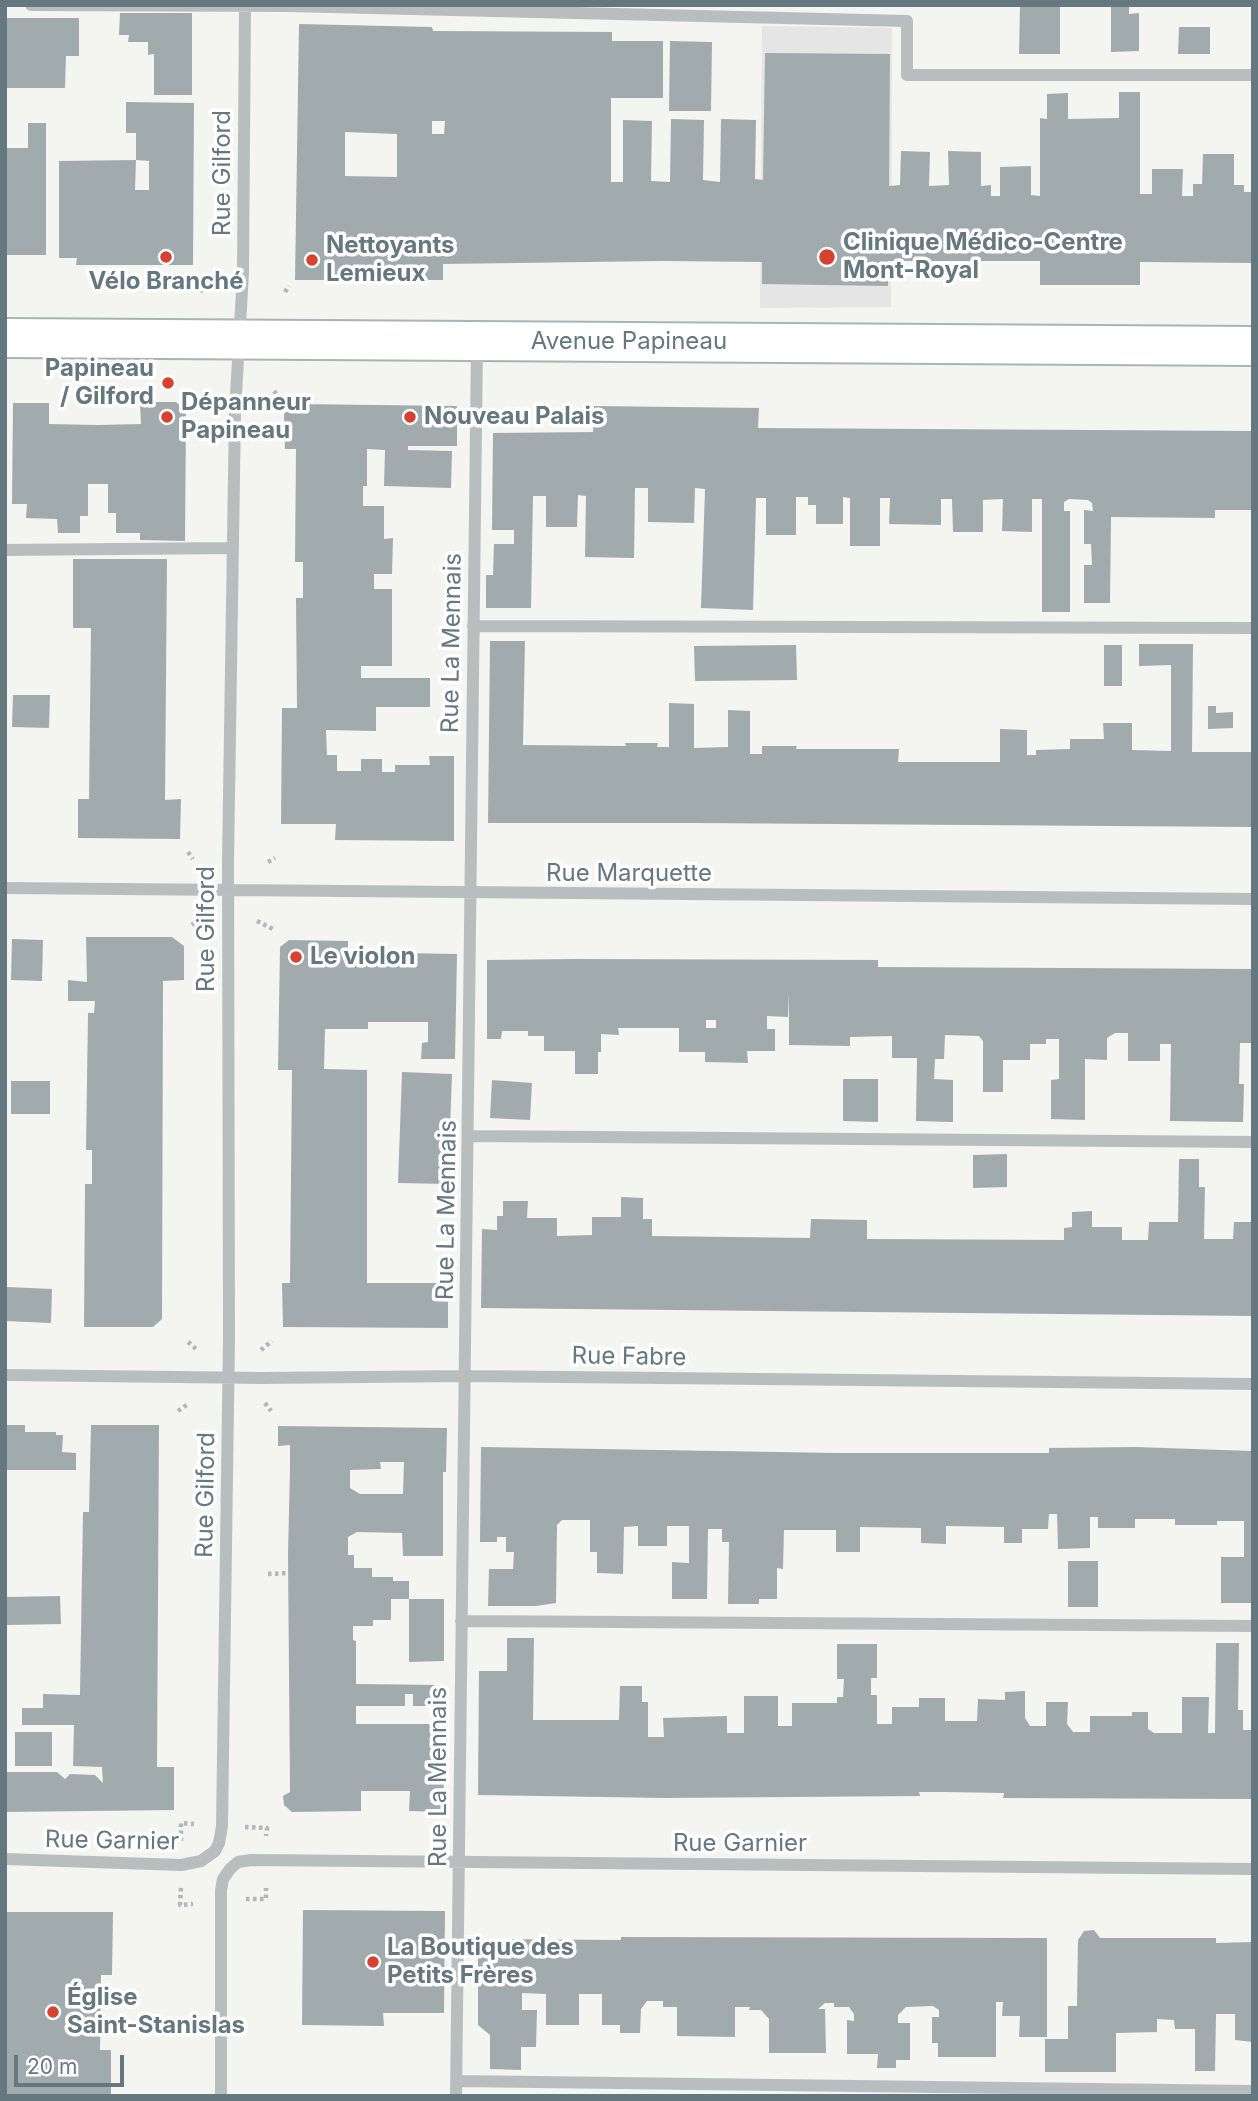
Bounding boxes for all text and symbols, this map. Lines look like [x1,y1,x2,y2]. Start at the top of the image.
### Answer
street label: Rue Gilford [209,110,237,236]
place label: Clinique Médico-Centre Mont-Royal [843,229,1123,285]
place label: Nettoyants Lemieux [326,232,455,288]
marker: Clinique Médico-Centre Mont-Royal [817,247,837,267]
marker: Vélo Branché [158,249,174,265]
marker: Nettoyants Lemieux [304,252,320,268]
place label: Vélo Branché [88,268,244,296]
street label: Avenue Papineau [531,328,727,356]
place label: Papineau / Gilford [45,355,154,411]
marker: Papineau / Gilford [160,375,176,391]
place label: Dépanneur Papineau [181,389,311,445]
place label: Nouveau Palais [424,403,605,431]
marker: Dépanneur Papineau [159,409,175,425]
marker: Nouveau Palais [402,409,418,425]
street label: Rue La Mennais [436,553,468,733]
street label: Rue Marquette [546,860,712,888]
street label: Rue Gilford [193,866,221,992]
place label: Le violon [310,943,415,971]
marker: Le violon [288,949,304,965]
street label: Rue La Mennais [431,1120,463,1300]
street label: Rue Fabre [571,1342,687,1372]
street label: Rue Gilford [191,1432,221,1558]
street label: Rue La Mennais [425,1687,453,1867]
street label: Rue Garnier [45,1825,179,1857]
street label: Rue Garnier [673,1830,807,1858]
place label: La Boutique des Petits Frères [387,1934,574,1990]
marker: La Boutique des Petits Frères [365,1954,381,1970]
place label: Église Saint-Stanislas [67,1984,245,2040]
marker: Église Saint-Stanislas [45,2004,61,2020]
scale bar [18,2042,128,2086]
text: 20 m [27,2054,77,2079]

